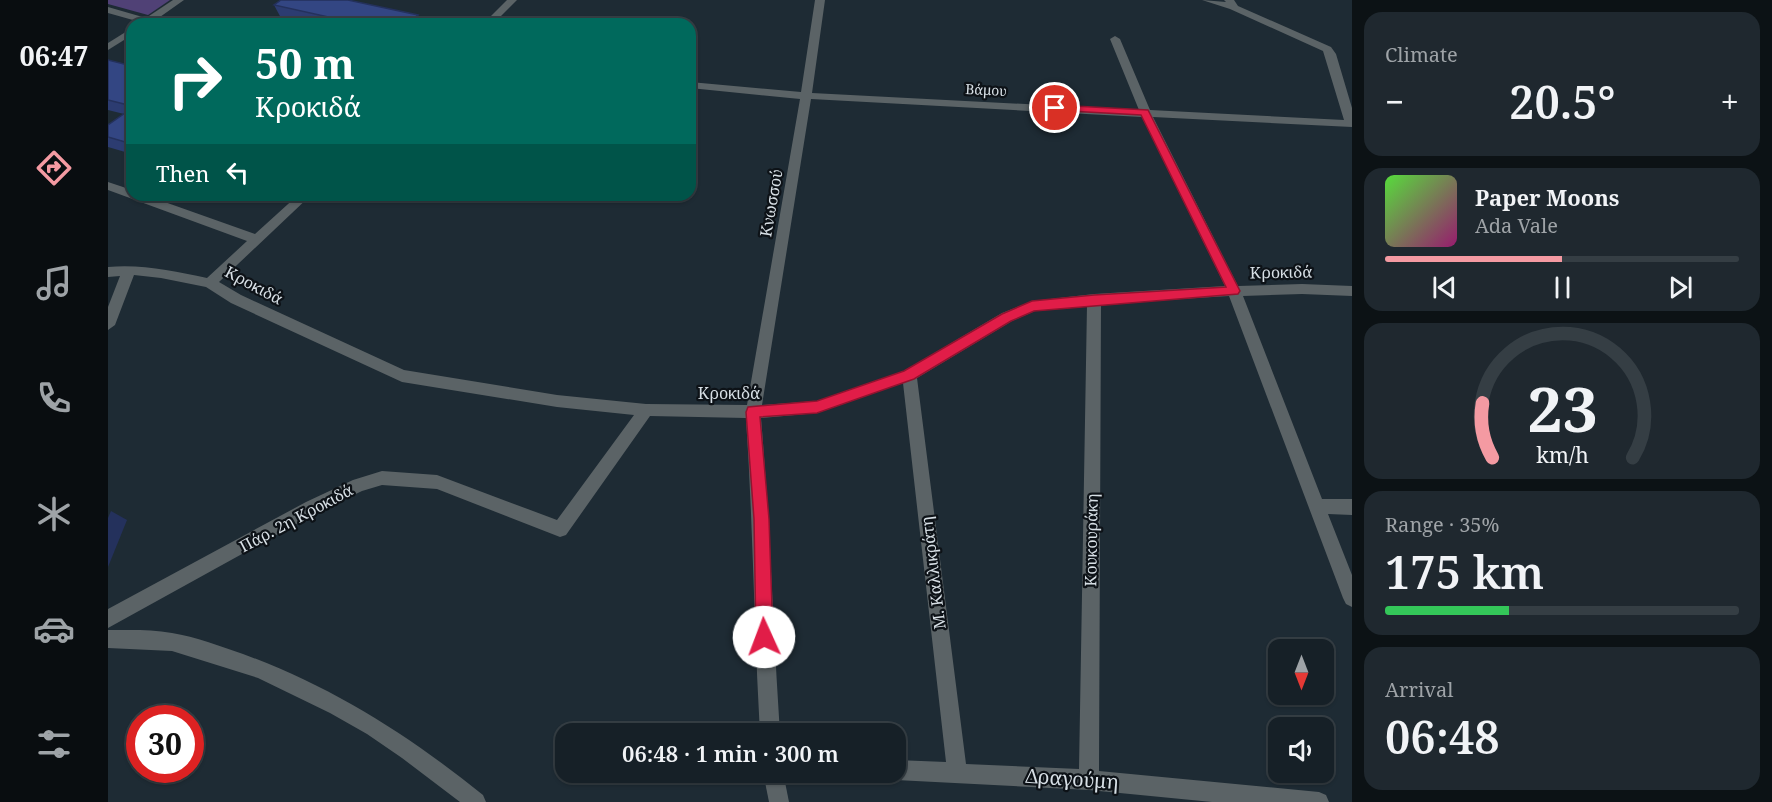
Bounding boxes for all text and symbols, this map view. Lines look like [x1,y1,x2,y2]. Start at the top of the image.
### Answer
text: 50 m [255,34,355,91]
text: 06:47 [19,37,89,74]
text: Climate [1385,41,1458,68]
icon: right [156,42,234,120]
text: 20.5° [1509,71,1616,132]
street label: Βάμου [965,79,1007,100]
text: − [1385,79,1404,124]
text: + [1721,79,1739,124]
pin [1029,82,1080,133]
text: Κροκιδά [255,88,361,125]
icon: arrive [1038,91,1071,124]
icon: directions [33,147,75,189]
icon: left [221,156,254,189]
text: Then [156,158,209,188]
street label: Κνωσσού [754,167,788,239]
text: Paper Moons [1475,182,1619,212]
text: Ada Vale [1475,212,1558,239]
street label: Κροκιδά [1249,260,1313,284]
street label: Κροκιδά [221,261,287,309]
icon: music [33,262,75,304]
icon: previous [1428,271,1461,304]
icon: pause [1546,271,1579,304]
icon: next [1664,271,1697,304]
text: 23 [1527,365,1597,450]
icon: phone [33,377,75,419]
street label: Κροκιδά [698,382,760,404]
text: km/h [1536,440,1589,469]
street label: Πάρ. 2η Κροκιδά [235,479,357,557]
icon: climate [33,493,75,535]
street label: Κουκουράκη [1079,493,1103,587]
text: Range · 35% [1385,511,1499,538]
street label: Μ. Καλλικράτη [915,515,951,631]
text: 175 km [1385,541,1544,602]
position arrow [732,605,796,669]
icon: car [33,608,75,650]
north arrow [1268,639,1334,705]
map controls [1268,639,1334,783]
text: Arrival [1385,676,1453,703]
speed limit sign: 30 [126,705,204,783]
text: 06:48 [1385,706,1500,767]
button: sound [1268,717,1334,783]
icon: filters [33,723,75,765]
text: 06:48 · 1 min · 300 m [622,738,839,768]
street label: Δραγούμη [1025,762,1119,795]

